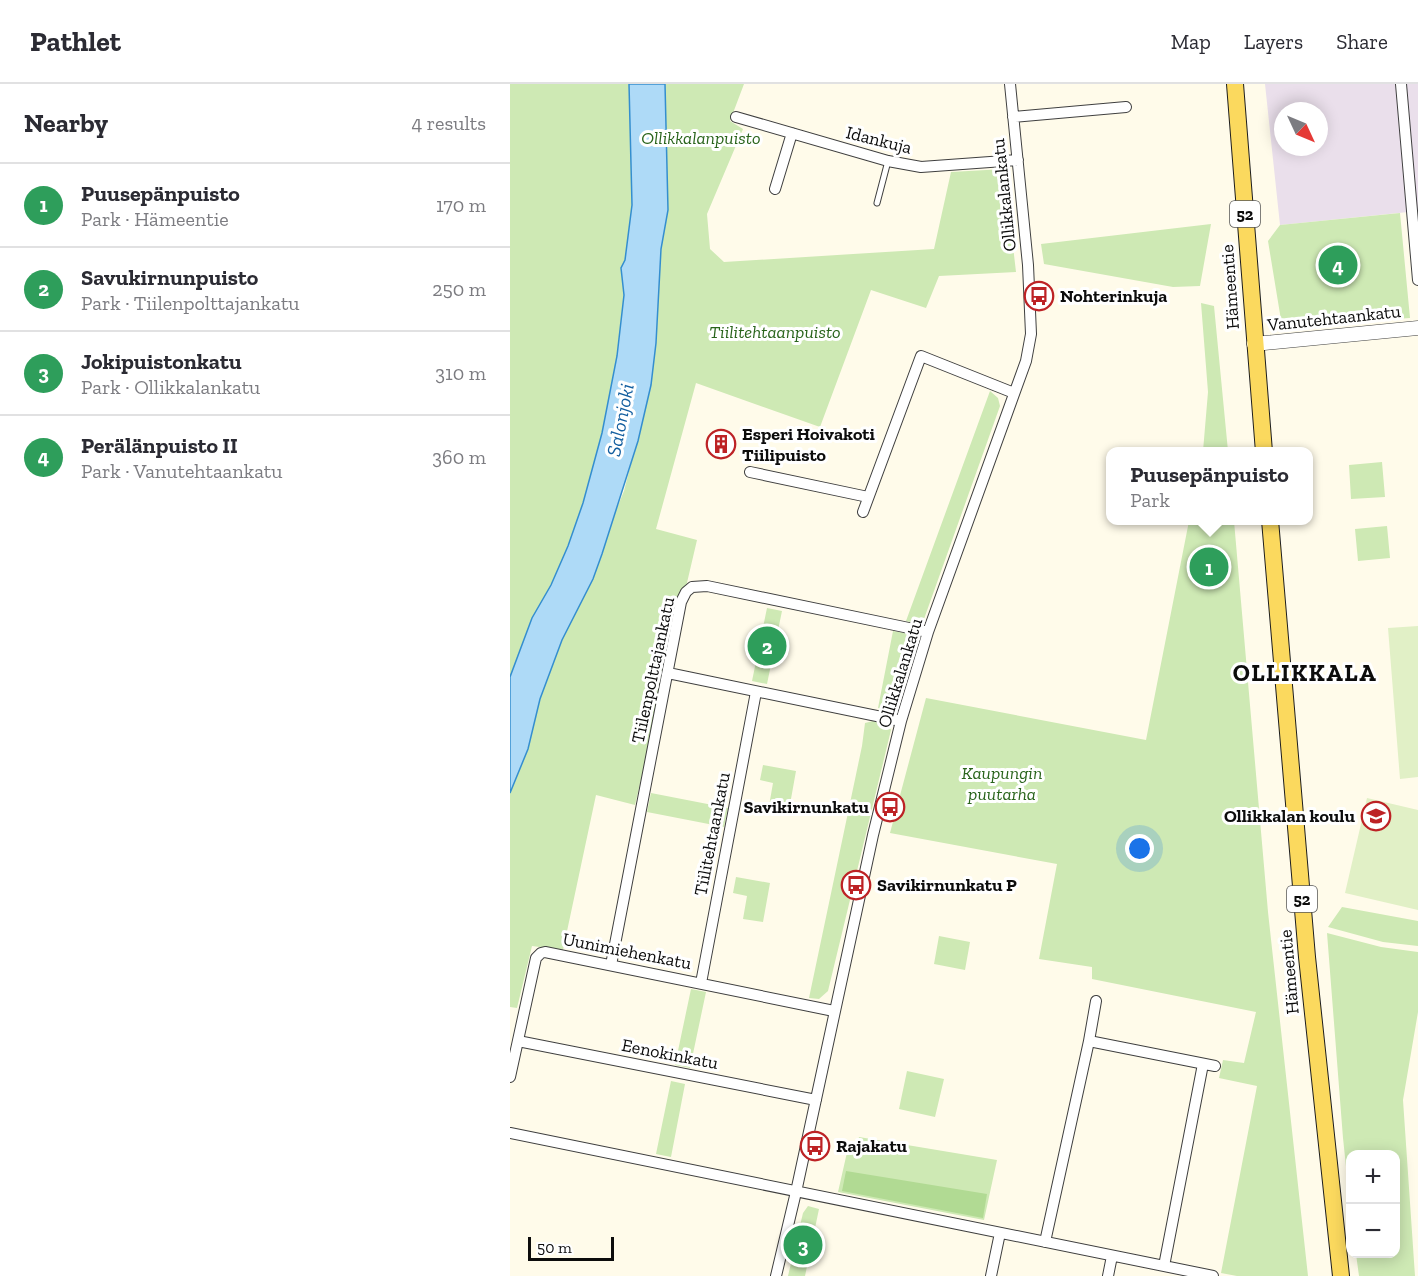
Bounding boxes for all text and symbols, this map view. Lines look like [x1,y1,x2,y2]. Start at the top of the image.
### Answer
text: Pathlet [30,25,121,58]
text: Map [1171,29,1211,54]
text: Layers [1244,29,1303,54]
text: Share [1336,29,1388,54]
north arrow [1274,102,1328,156]
text: Nearby [24,107,108,139]
text: 4 results [411,111,486,135]
street label: Idankuja [844,121,914,159]
park label: Ollikkalanpuisto [641,127,761,149]
street label: Ollikkalankatu [987,137,1021,253]
text: Puusepänpuisto [81,180,240,207]
text: 1 [39,193,48,217]
text: 170 m [436,193,486,217]
road number: 52 [1230,201,1260,227]
text: Park · Hämeentie [81,207,229,231]
pin: 4 [1318,242,1358,288]
street label: Hämeentie [1216,244,1244,330]
text: Savukirnunpuisto [81,264,258,291]
text: 2 [38,277,49,301]
text: 250 m [432,277,486,301]
bus stop icon: Nohterinkuja [1023,280,1055,312]
place label: Nohterinkuja [1060,285,1167,307]
text: Park · Tiilenpolttajankatu [81,291,300,315]
street label: Vanutehtaankatu [1265,300,1402,336]
park label: Tiilitehtaanpuisto [709,321,841,343]
text: Jokipuistonkatu [81,348,242,375]
text: 3 [38,361,49,385]
text: 310 m [435,361,486,385]
text: Park · Ollikkalankatu [81,375,260,399]
water label: Salonjoki [601,381,639,459]
place label: Esperi Hoivakoti Tiilipuisto [742,423,875,466]
building icon: Esperi Hoivakoti Tiilipuisto [705,428,737,460]
text: Perälänpuisto II [81,432,238,459]
text: 4 [38,445,49,469]
text: 360 m [432,445,486,469]
popup [1106,447,1313,525]
text: Park · Vanutehtaankatu [81,459,282,483]
text: Puusepänpuisto [1130,461,1289,488]
text: Park [1130,488,1170,512]
pin: 1 [1190,544,1228,590]
street label: Tiilenpolttajankatu [627,595,679,745]
street label: Ollikkalankatu [873,615,927,731]
pin: 2 [748,624,786,668]
district label: OLLIKKALA [1233,658,1377,687]
park label: Kaupungin puutarha [962,762,1042,805]
street label: Tiilitehtaankatu [689,770,735,898]
bus stop icon: Savikirnunkatu [874,791,906,823]
place label: Savikirnunkatu [743,796,869,818]
school or university icon: Ollikkalan koulu [1360,800,1392,832]
place label: Ollikkalan koulu [1224,805,1355,827]
your location [1125,834,1154,863]
bus stop icon: Savikirnunkatu P [840,869,872,901]
place label: Savikirnunkatu P [877,874,1017,896]
road number: 52 [1287,886,1317,912]
street label: Uunimiehenkatu [561,928,693,974]
street label: Hämeentie [1274,929,1304,1015]
street label: Eenokinkatu [620,1034,720,1074]
bus stop icon: Rajakatu [799,1130,831,1162]
place label: Rajakatu [836,1135,908,1157]
map controls [1346,1150,1400,1258]
button: + [1346,1150,1400,1204]
button: − [1346,1204,1400,1258]
pin: 3 [784,1222,822,1268]
scale bar [528,1234,614,1262]
text: 50 m [537,1238,572,1257]

